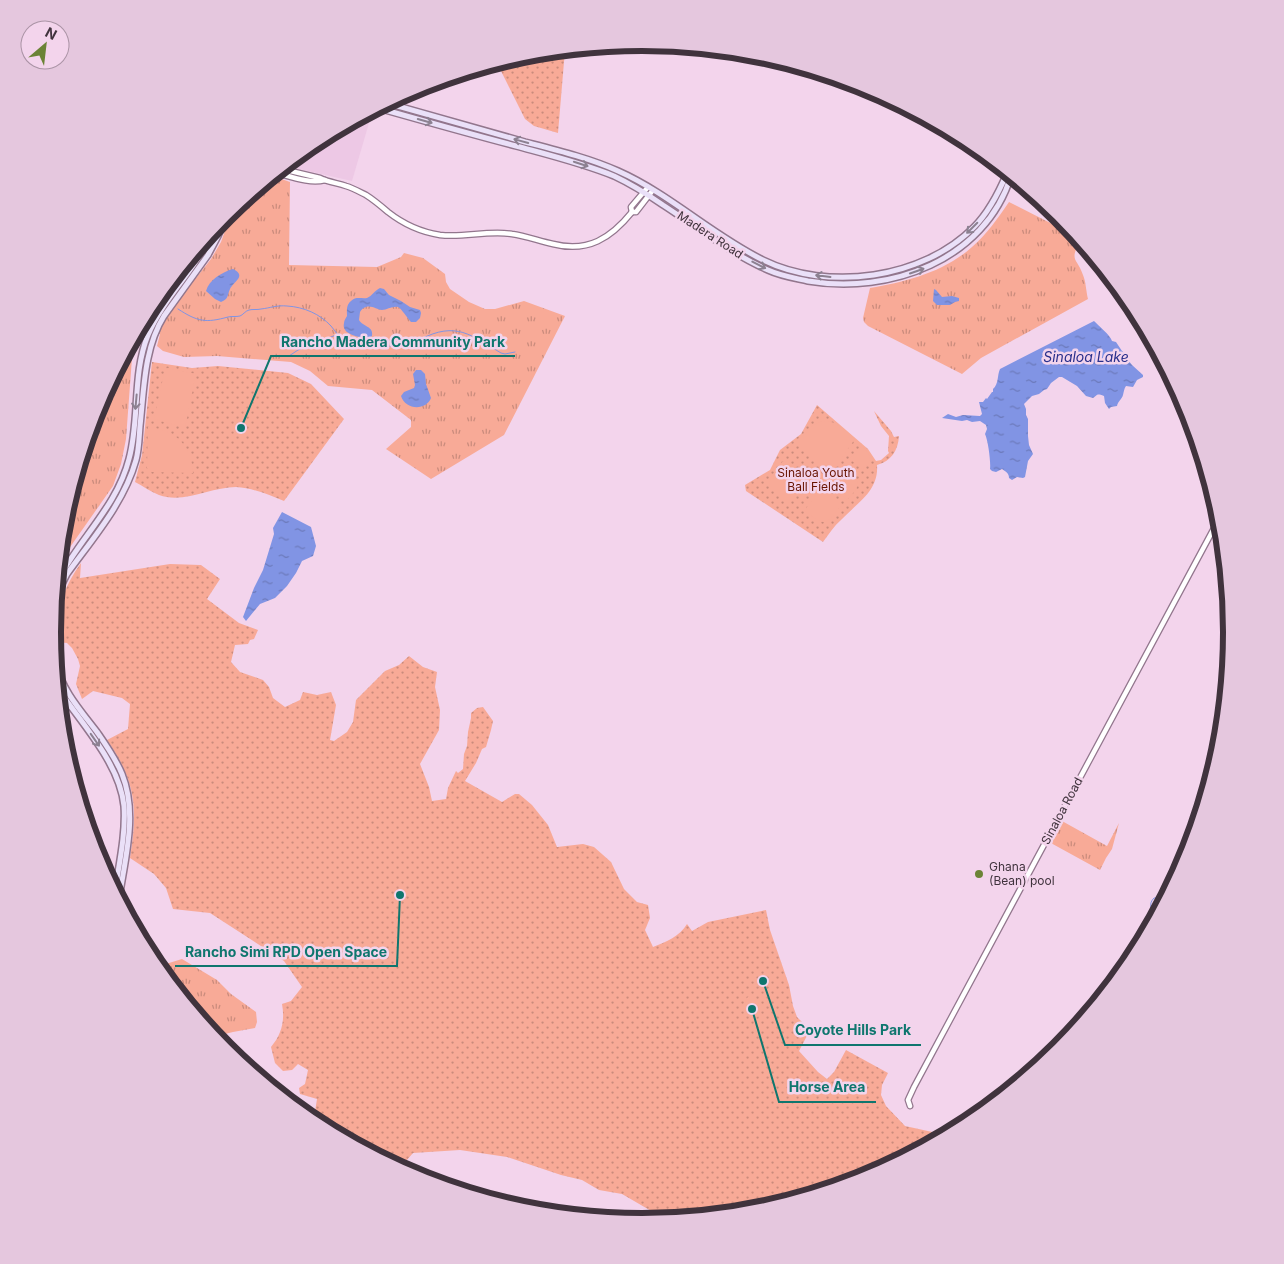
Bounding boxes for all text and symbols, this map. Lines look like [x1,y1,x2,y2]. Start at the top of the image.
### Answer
north arrow [20,20,70,70]
text: N [43,23,60,43]
one-way arrow [416,117,432,126]
one-way arrow [513,135,529,145]
one-way arrow [573,160,589,170]
street label: Madera Road [675,208,746,261]
one-way arrow [967,222,979,234]
one-way arrow [751,261,766,271]
one-way arrow [909,266,924,275]
one-way arrow [815,271,831,281]
callout: Rancho Madera Community Park [271,327,515,356]
text: Rancho Madera Community Park [281,333,506,350]
water label: Sinaloa Lake [1043,348,1129,365]
one-way arrow [131,394,141,410]
park label: Sinaloa Youth Ball Fields [777,465,855,494]
one-way arrow [90,733,100,747]
street label: Sinaloa Road [1038,775,1085,847]
place label: Ghana (Bean) pool [989,859,1055,888]
marker: Ghana (Bean) pool [973,868,985,880]
callout: Rancho Simi RPD Open Space [175,937,397,966]
text: Rancho Simi RPD Open Space [185,943,387,960]
callout: Coyote Hills Park [785,1016,921,1045]
text: Coyote Hills Park [795,1021,912,1038]
callout: Horse Area [779,1073,876,1102]
text: Horse Area [789,1078,865,1095]

